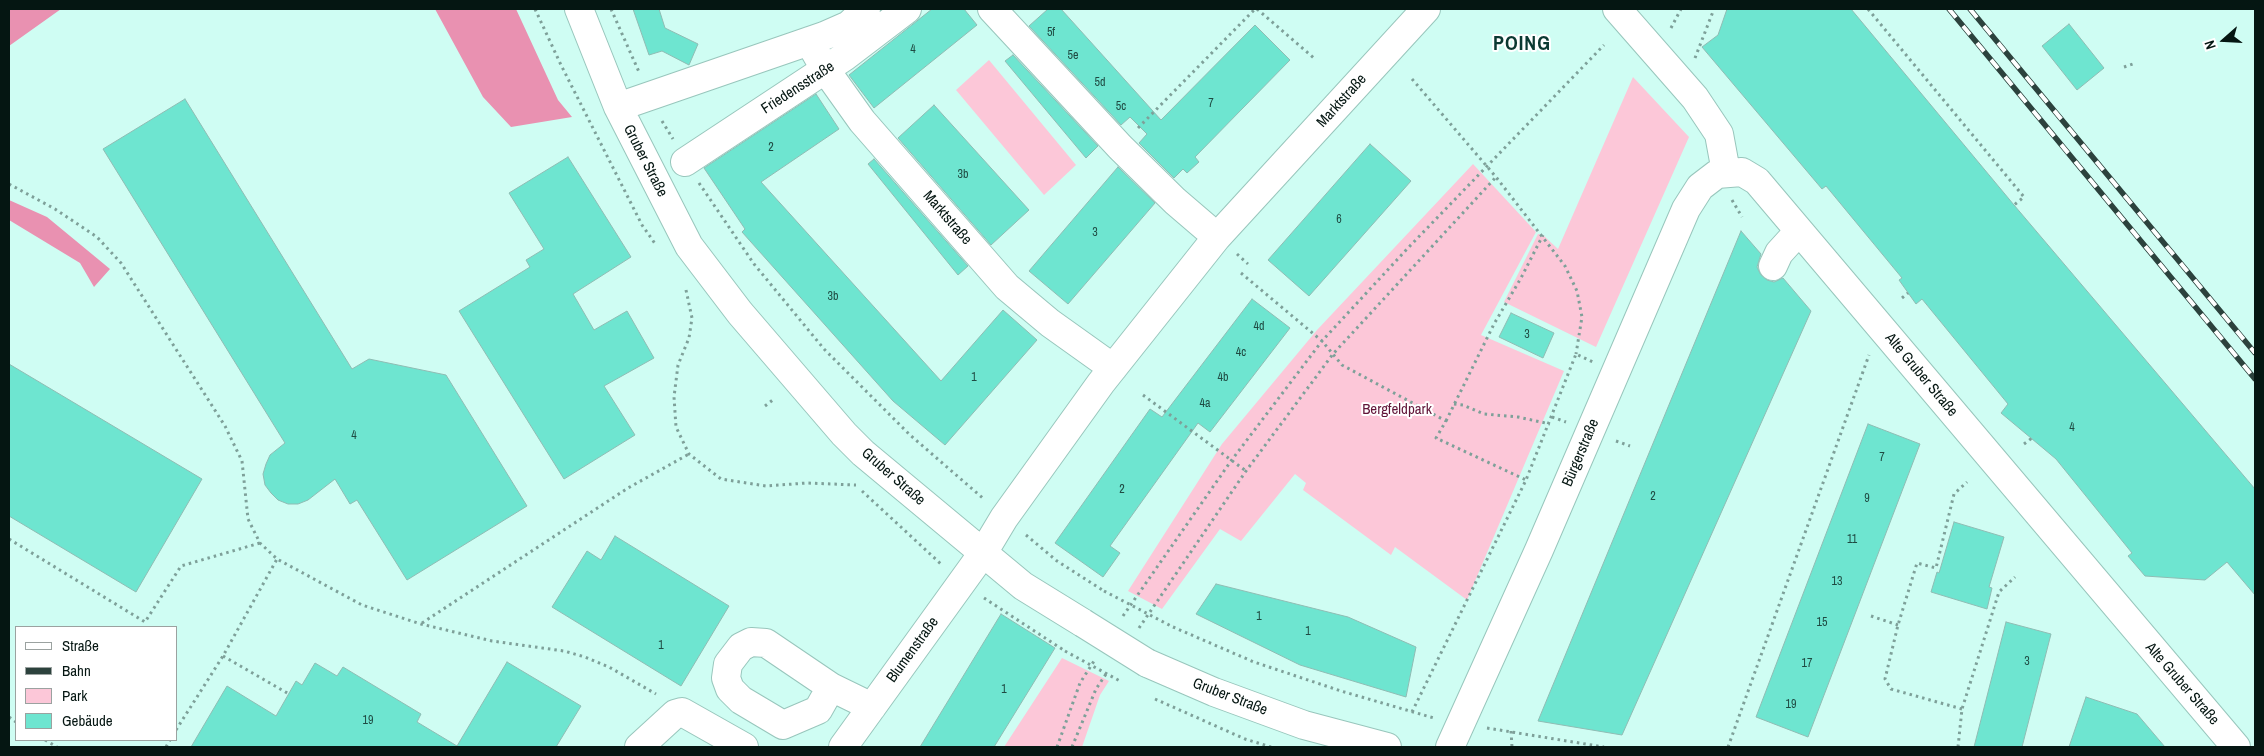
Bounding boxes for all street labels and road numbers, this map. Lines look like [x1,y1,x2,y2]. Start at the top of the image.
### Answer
street label: Friedensstraße [758,58,838,118]
street label: Marktstraße [1313,71,1371,131]
street label: Gruber Straße [619,122,671,200]
street label: Marktstraße [919,187,975,249]
street label: Alte Gruber Straße [1881,330,1961,420]
street label: Bürgerstraße [1559,416,1603,490]
street label: Gruber Straße [857,444,929,510]
street label: Blumenstraße [883,614,943,686]
street label: Alte Gruber Straße [2141,639,2223,729]
street label: Gruber Straße [1190,675,1270,719]

